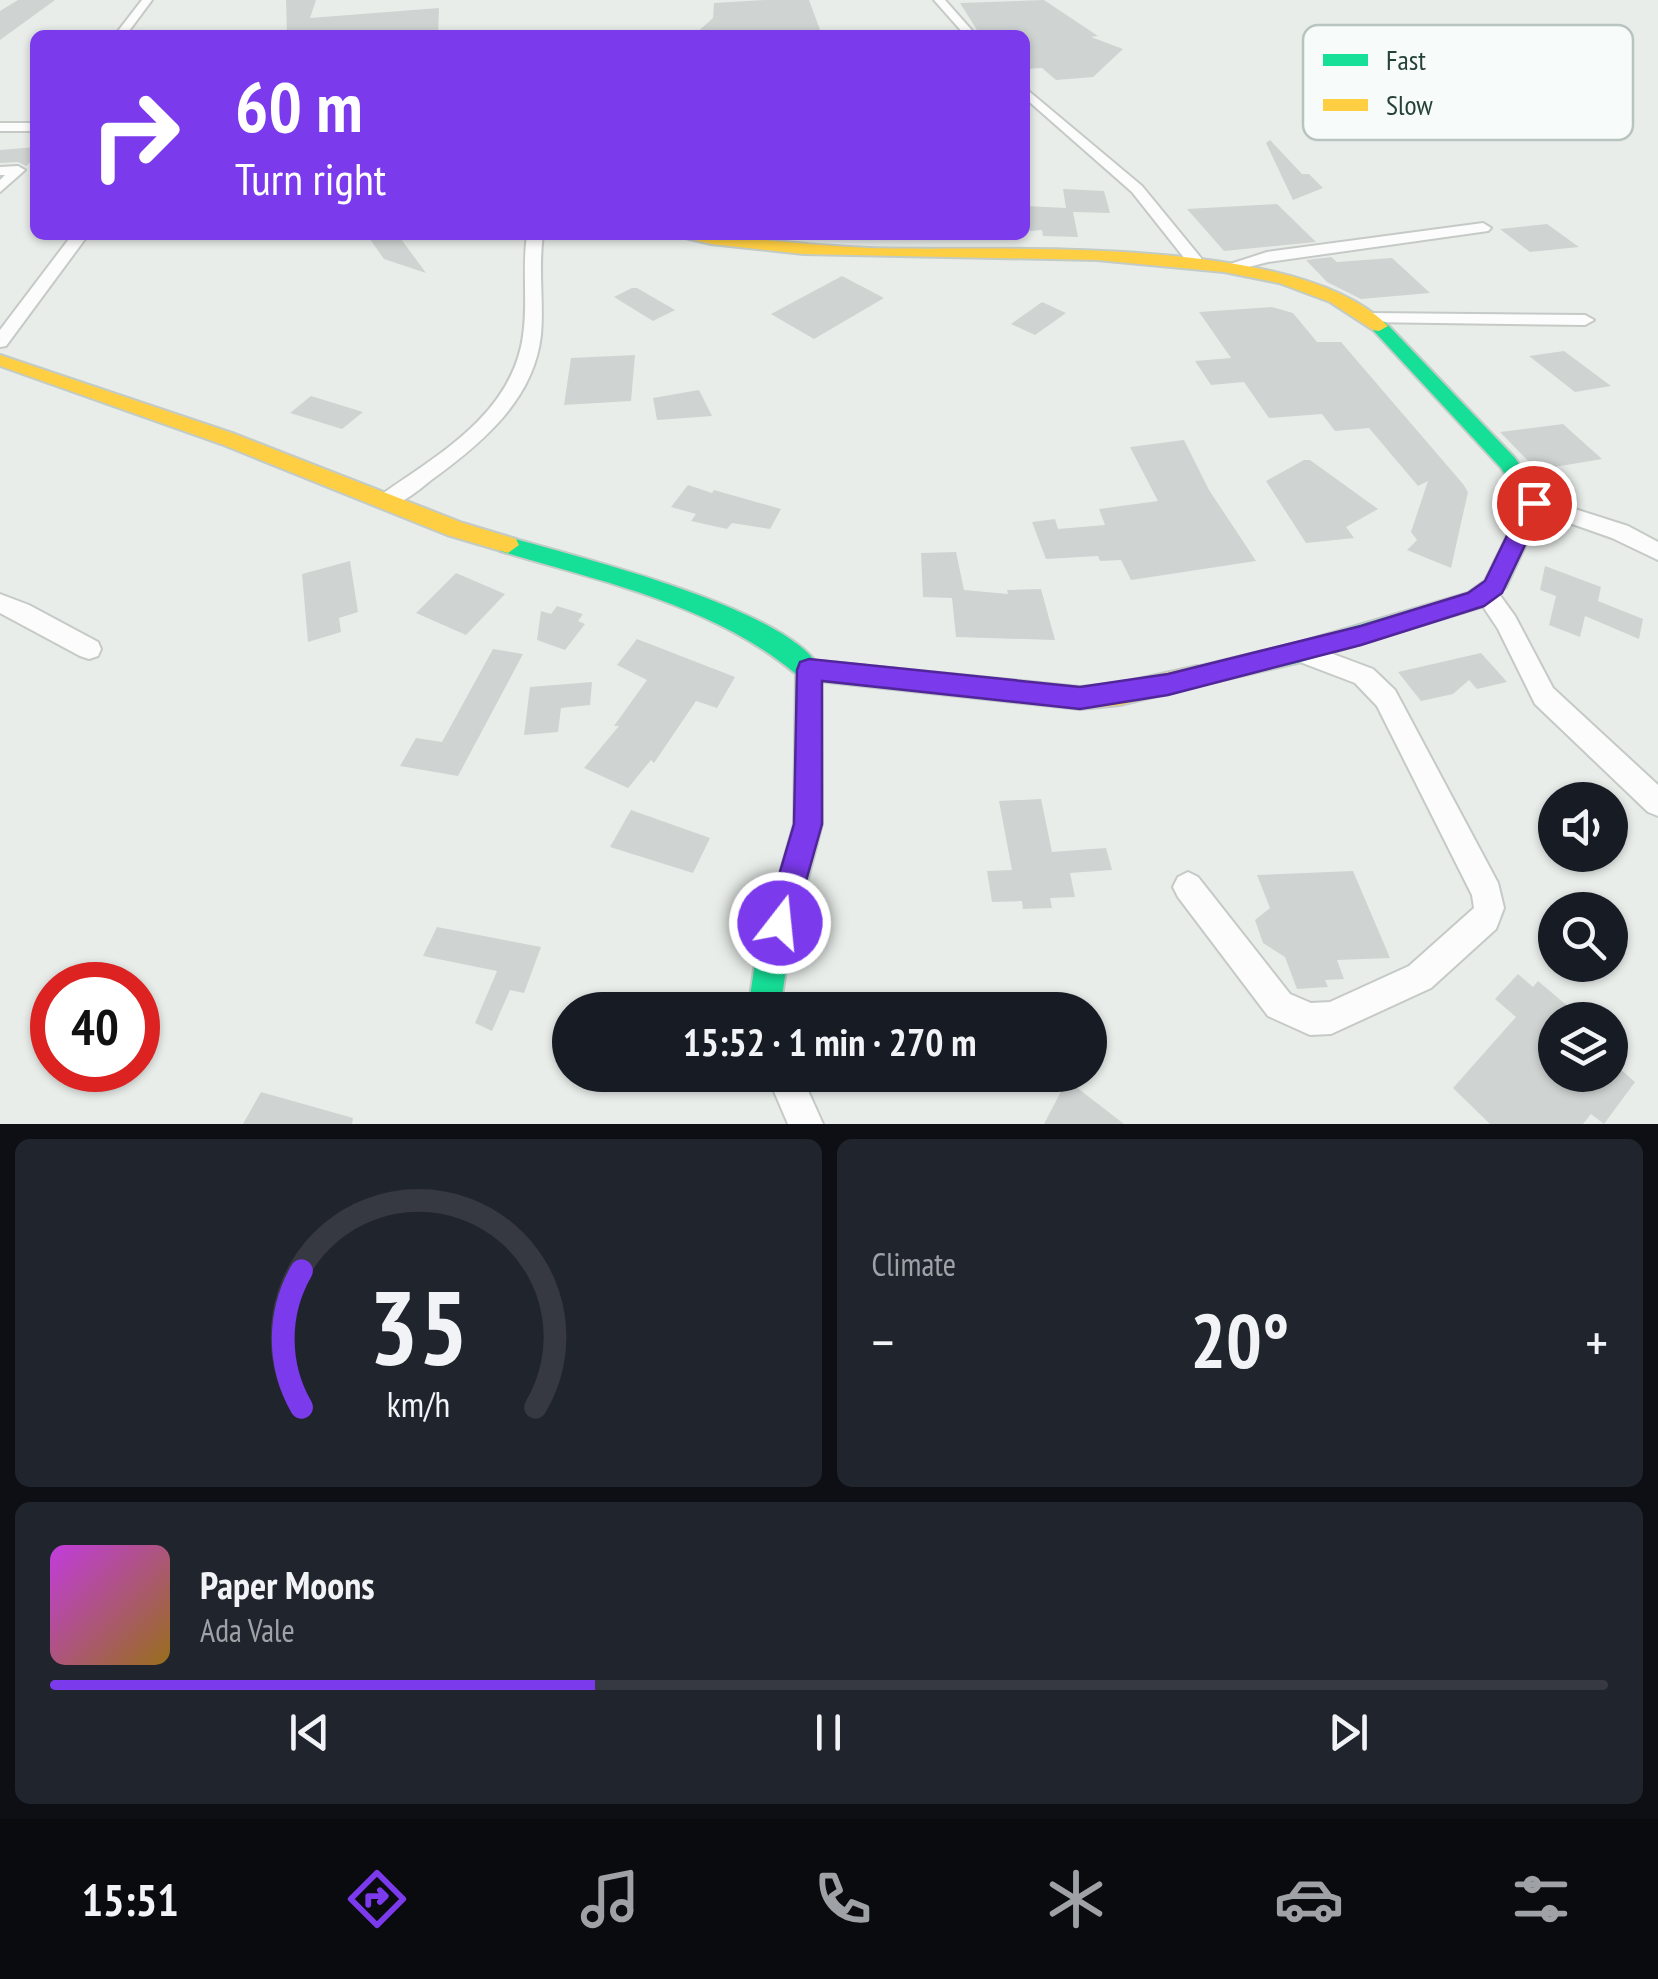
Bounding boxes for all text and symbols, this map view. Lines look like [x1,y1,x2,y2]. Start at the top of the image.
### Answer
legend [1303,25,1633,140]
text: Fast [1386,41,1426,78]
text: 60 m [235,61,363,151]
icon: right [70,70,200,200]
text: Slow [1386,86,1433,123]
text: Turn right [235,149,386,207]
pin [1492,461,1577,546]
icon: arrive [1507,476,1562,531]
map controls [1538,782,1628,1092]
button: sound [1538,782,1628,872]
position arrow [728,871,832,975]
button: search [1538,892,1628,982]
speed limit sign: 40 [30,962,160,1092]
button: layers [1538,1002,1628,1092]
text: 15:52 · 1 min · 270 m [683,1017,976,1066]
text: Climate [872,1243,956,1285]
text: 35 [369,1259,468,1394]
text: 20° [1190,1292,1289,1389]
text: − [872,1306,894,1377]
text: + [1585,1306,1608,1377]
text: km/h [387,1381,450,1427]
text: Paper Moons [200,1560,375,1609]
text: Ada Vale [200,1609,295,1651]
icon: previous [282,1705,337,1760]
icon: pause [801,1705,856,1760]
icon: next [1321,1705,1376,1760]
icon: directions [342,1864,412,1934]
icon: music [575,1864,645,1934]
icon: phone [808,1864,878,1934]
icon: climate [1041,1864,1111,1934]
icon: car [1274,1864,1344,1934]
icon: filters [1506,1864,1576,1934]
text: 15:51 [81,1870,179,1928]

